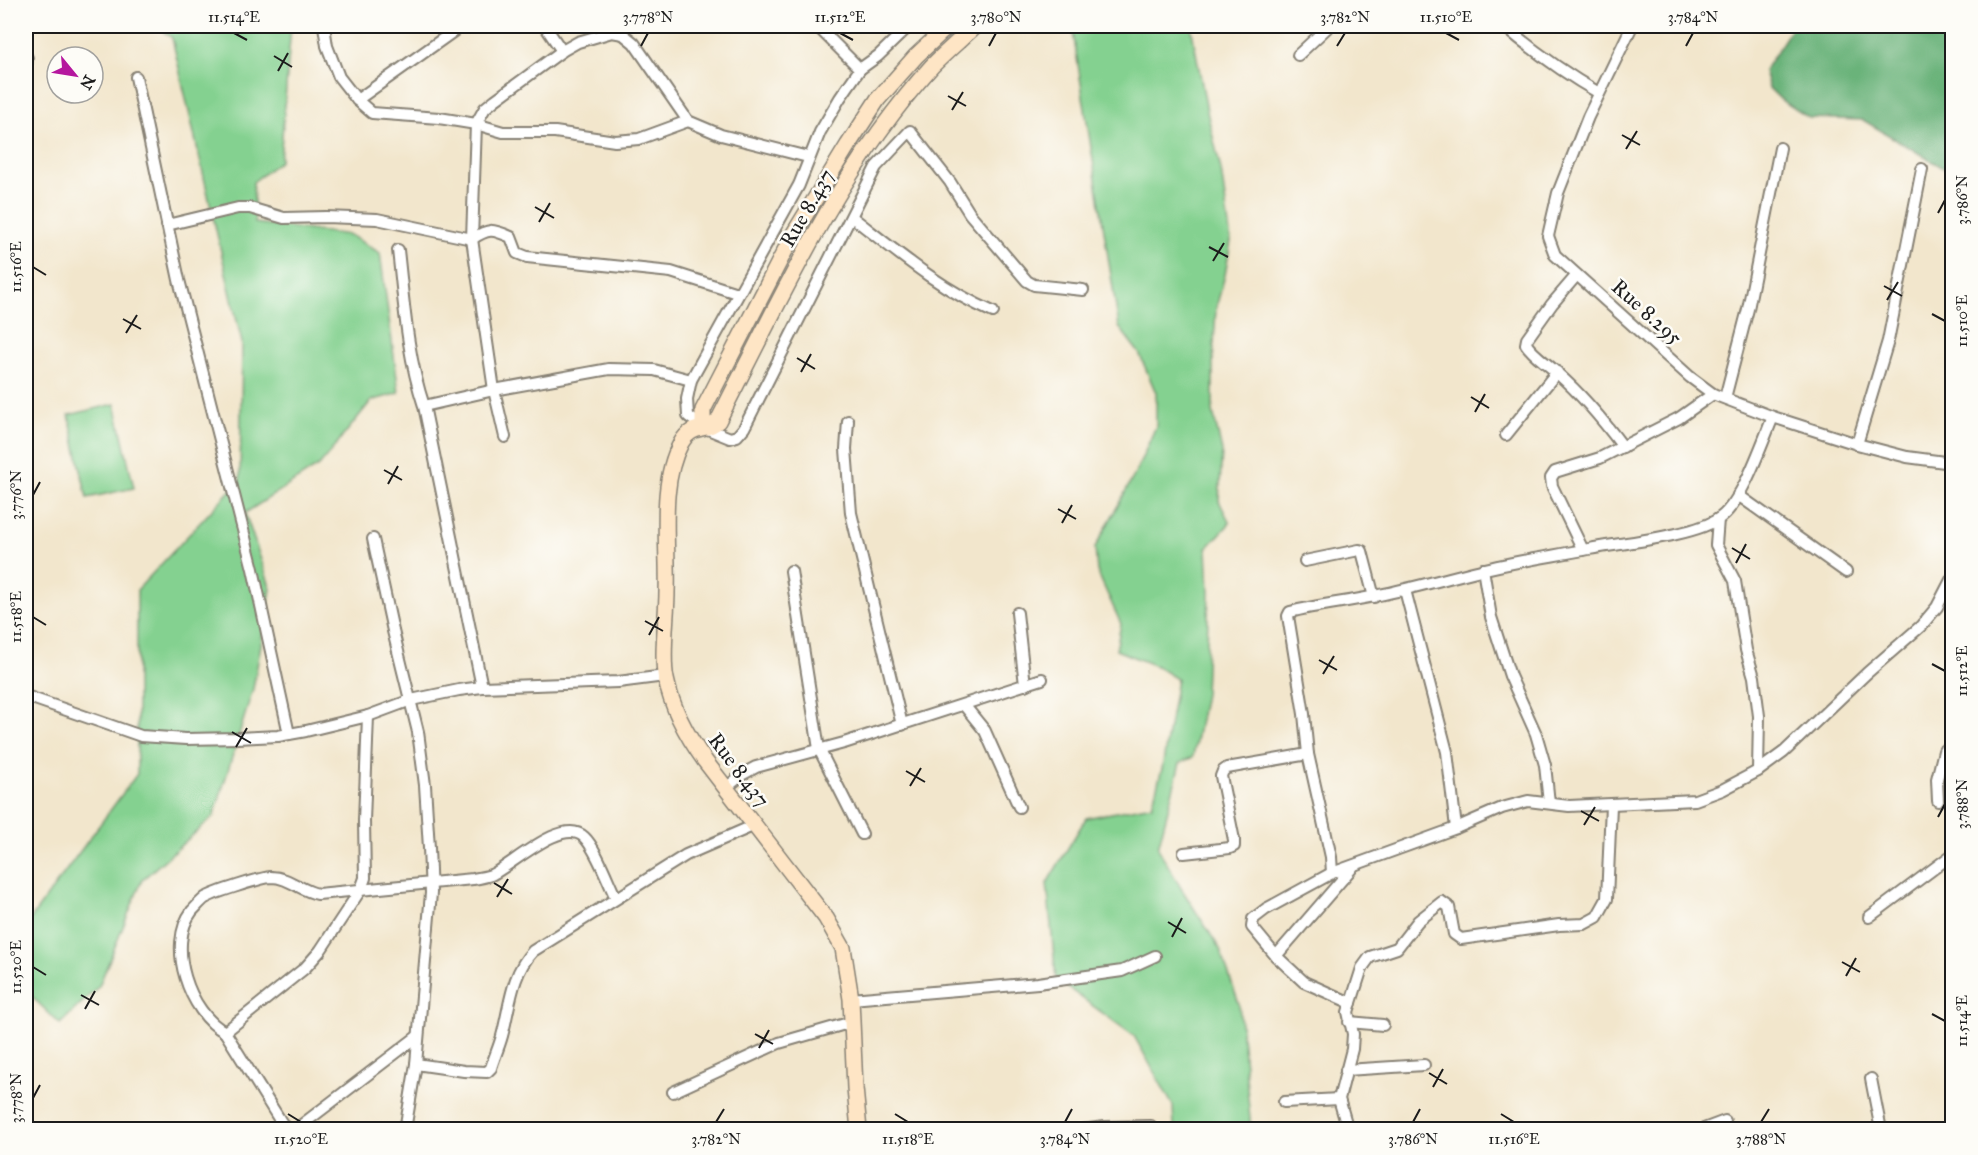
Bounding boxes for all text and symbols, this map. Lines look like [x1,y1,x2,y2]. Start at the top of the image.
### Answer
text: 11.514°E [208,8,260,26]
text: 3.778°N [623,8,673,26]
text: 11.512°E [814,8,866,26]
text: 3.780°N [970,8,1022,26]
text: 3.782°N [1320,8,1370,26]
text: 11.510°E [1420,8,1472,26]
text: 3.784°N [1668,8,1719,26]
north arrow [45,45,105,105]
text: N [76,72,99,93]
street label: Rue 8.437 [774,164,840,252]
text: 3.786°N [1953,175,1971,225]
text: 11.516°E [7,241,25,293]
street label: Rue 8.295 [1606,274,1688,351]
text: 11.510°E [1953,295,1971,347]
text: 3.776°N [7,470,25,520]
text: 11.518°E [7,591,25,643]
text: 11.512°E [1953,645,1971,697]
street label: Rue 8.437 [703,728,775,812]
text: 3.788°N [1953,779,1971,829]
text: 11.520°E [7,940,25,994]
text: 11.514°E [1953,995,1971,1047]
text: 3.778°N [7,1073,25,1123]
text: 11.520°E [274,1130,328,1148]
text: 3.782°N [691,1130,741,1148]
text: 11.518°E [882,1130,934,1148]
text: 3.784°N [1040,1130,1091,1148]
text: 3.786°N [1388,1130,1438,1148]
text: 11.516°E [1488,1130,1540,1148]
text: 3.788°N [1736,1130,1786,1148]

